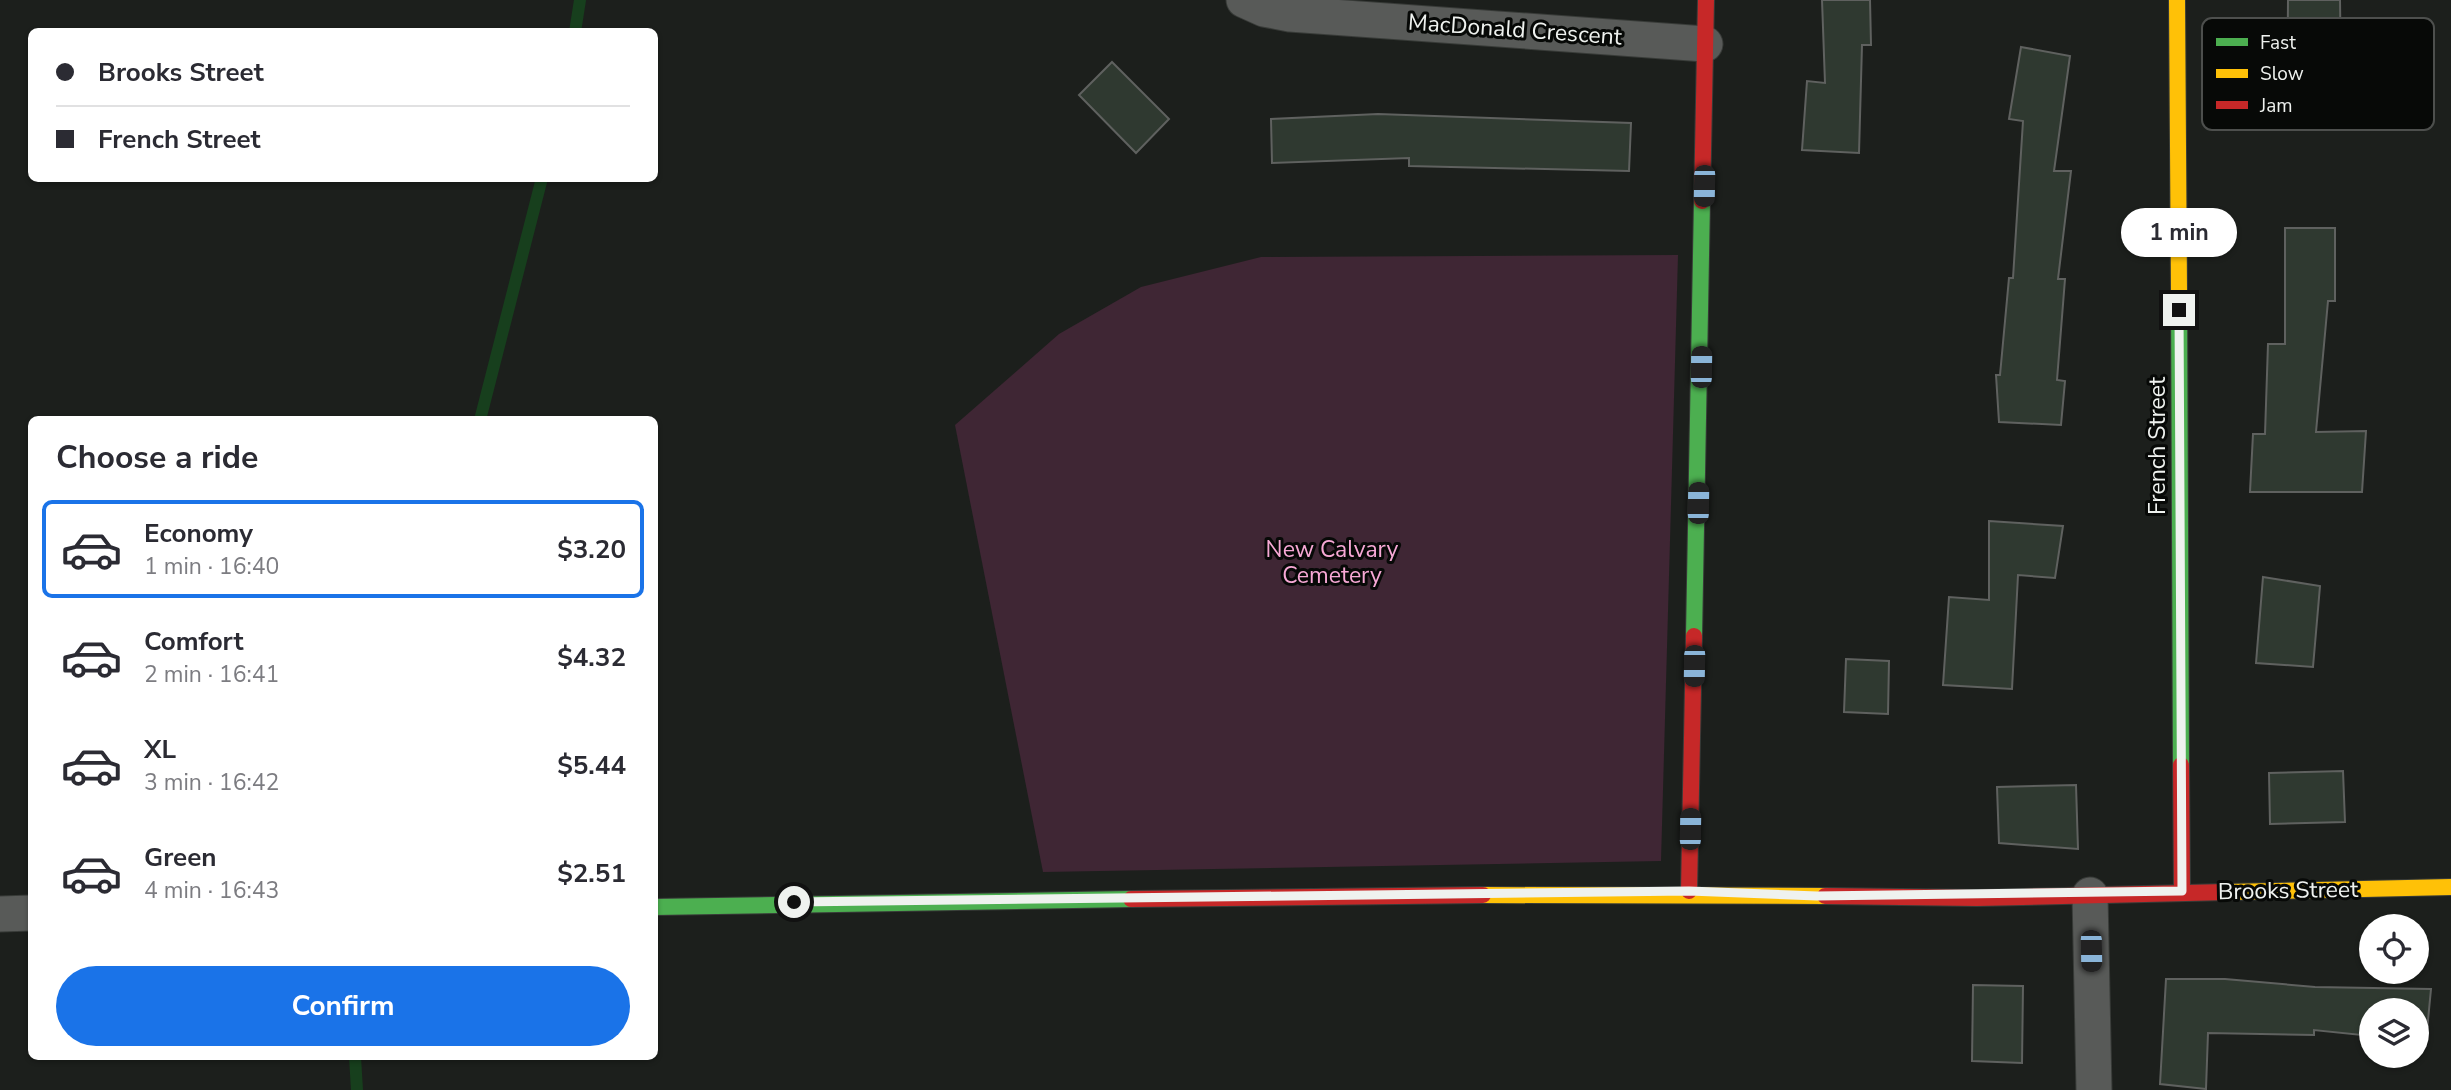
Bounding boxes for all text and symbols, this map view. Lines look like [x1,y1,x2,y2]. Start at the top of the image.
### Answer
street label: MacDonald Crescent [1407,7,1624,53]
legend [2202,18,2434,130]
text: Fast [2260,30,2296,56]
text: Brooks Street [98,55,264,90]
text: Slow [2260,61,2304,87]
text: Jam [2259,93,2293,119]
text: French Street [98,122,261,157]
car [1694,165,1715,207]
callout: 1 min [2121,208,2237,258]
text: 1 min [2149,217,2209,248]
route end [2163,294,2195,326]
car [1691,346,1712,388]
street label: French Street [2142,376,2173,515]
text: Choose a ride [56,436,258,479]
car [1688,482,1709,524]
text: Economy [144,516,253,551]
icon: car [60,518,123,581]
text: $3.20 [557,532,626,567]
park label: New Calvary Cemetery [1266,534,1399,591]
text: 1 min · 16:40 [144,551,279,582]
text: Comfort [144,624,244,659]
icon: car [60,626,123,689]
text: $4.32 [557,640,626,675]
car [1684,645,1705,687]
text: 2 min · 16:41 [144,659,279,690]
text: XL [144,732,176,767]
icon: car [60,734,123,797]
text: $5.44 [557,748,626,783]
text: 3 min · 16:42 [144,767,279,798]
car [1680,808,1701,850]
text: Green [144,840,217,875]
icon: car [60,842,123,905]
text: $2.51 [557,856,626,891]
street label: Brooks Street [2218,874,2359,907]
text: 4 min · 16:43 [144,875,279,906]
route start [778,886,810,918]
map controls [2359,914,2429,1068]
button: locate [2359,914,2429,984]
car [2081,930,2102,972]
button: Confirm [56,966,630,1046]
button: layers [2359,998,2429,1068]

